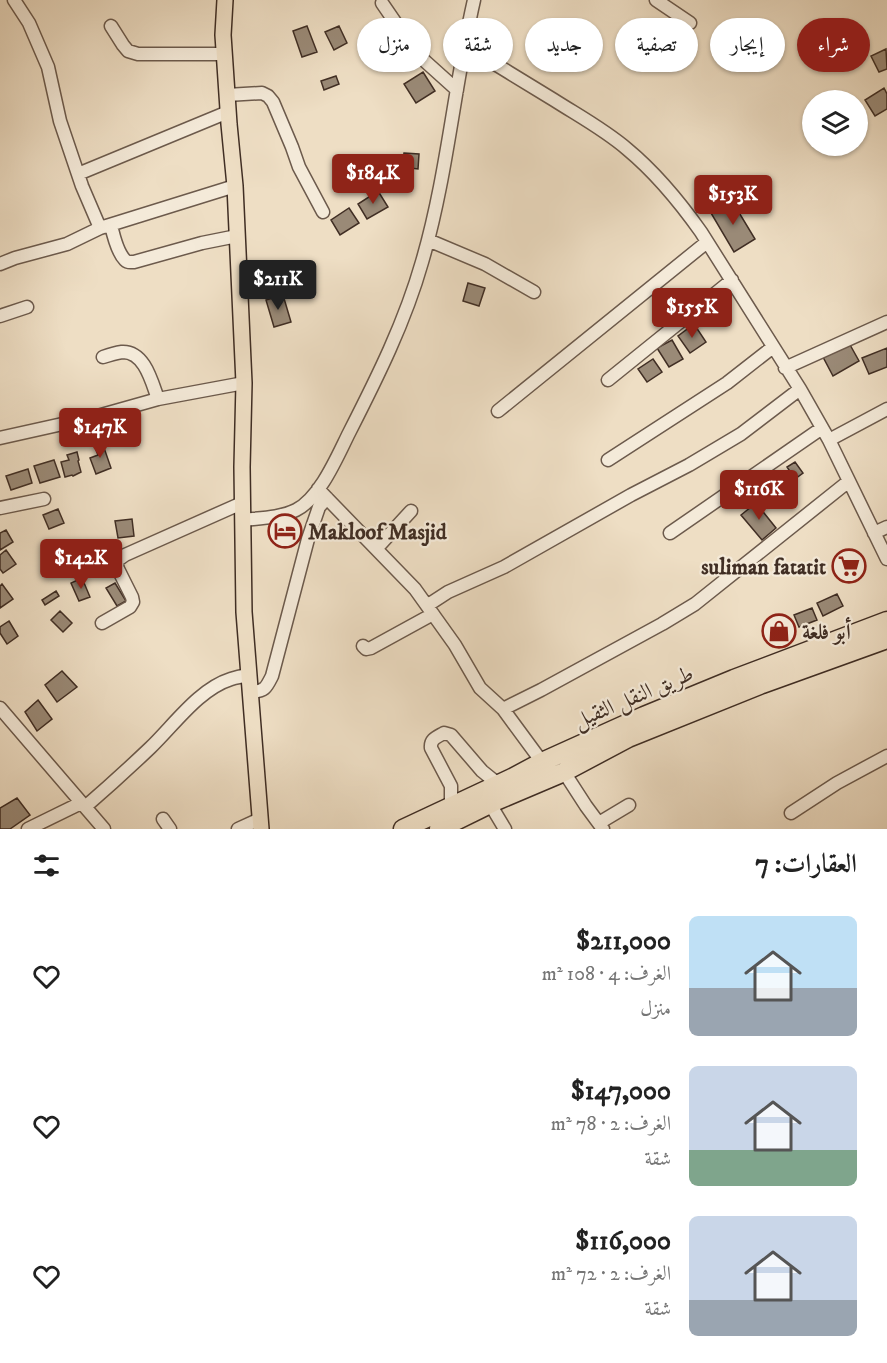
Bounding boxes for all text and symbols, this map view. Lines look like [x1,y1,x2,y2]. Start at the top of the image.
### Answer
chip: منزل [357,18,431,72]
chip: شقة [443,18,513,72]
chip: جديد [525,18,603,72]
chip: تصفية [615,18,698,72]
chip: إيجار [710,18,785,72]
chip: شراء [797,18,870,72]
map controls [802,90,868,156]
button: layers [802,90,868,156]
pin: $184K [331,154,415,205]
text: $184K [346,161,400,186]
pin: $153K [691,175,775,226]
text: $153K [708,182,758,207]
pin: $211K [236,260,320,311]
text: $211K [253,267,303,292]
pin: $155K [650,288,734,339]
text: $155K [666,295,718,320]
pin: $147K [58,408,142,459]
text: $147K [73,415,127,440]
pin: $116K [717,470,801,521]
text: $116K [734,477,784,502]
hotel icon: Makloof Masjid [267,513,303,549]
place label: Makloof Masjid [308,519,448,547]
pin: $142K [39,539,123,590]
text: $142K [54,546,108,571]
supermarket icon: suliman fatatit [831,548,867,584]
place label: suliman fatatit [701,554,826,581]
shop icon: أبو فلغة [761,613,797,649]
place label: أبو فلغة [802,616,852,646]
street label: طريق النقل الثقيل [569,660,698,736]
text: العقارات: 7 [755,848,857,881]
icon: filters [30,849,63,882]
text: $211,000 [576,925,671,958]
icon: home [737,940,809,1012]
icon: heart [30,960,63,993]
text: الغرف: 4 · 108 m² [542,962,671,987]
text: منزل [640,997,671,1022]
text: $147,000 [571,1075,671,1108]
icon: home [737,1090,809,1162]
icon: heart [30,1110,63,1143]
text: الغرف: 2 · 78 m² [551,1112,671,1137]
text: شقة [645,1147,671,1172]
text: $116,000 [575,1225,671,1258]
icon: home [737,1240,809,1312]
icon: heart [30,1260,63,1293]
text: الغرف: 2 · 72 m² [551,1262,671,1287]
text: شقة [645,1297,671,1322]

